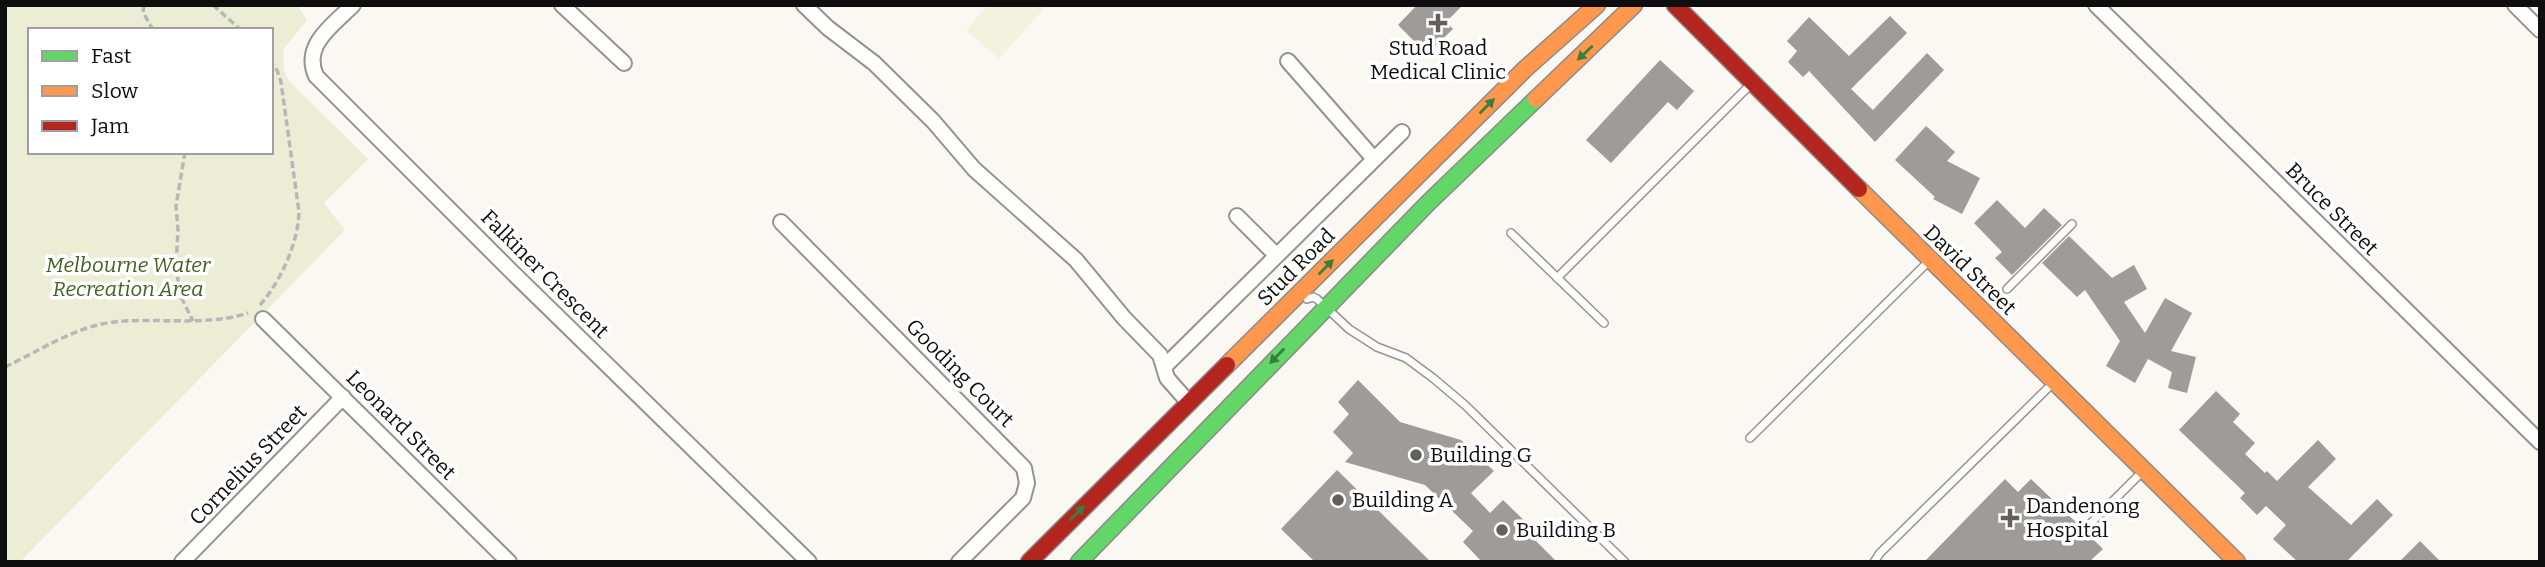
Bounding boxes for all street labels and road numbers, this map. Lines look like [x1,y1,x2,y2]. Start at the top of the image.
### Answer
street label: Bruce Street [2280,157,2384,261]
street label: Falkiner Crescent [475,204,615,344]
street label: David Street [1918,219,2022,321]
street label: Stud Road [1252,223,1340,311]
street label: Gooding Court [900,313,1020,433]
street label: Leonard Street [341,365,462,486]
street label: Cornelius Street [184,399,312,531]

